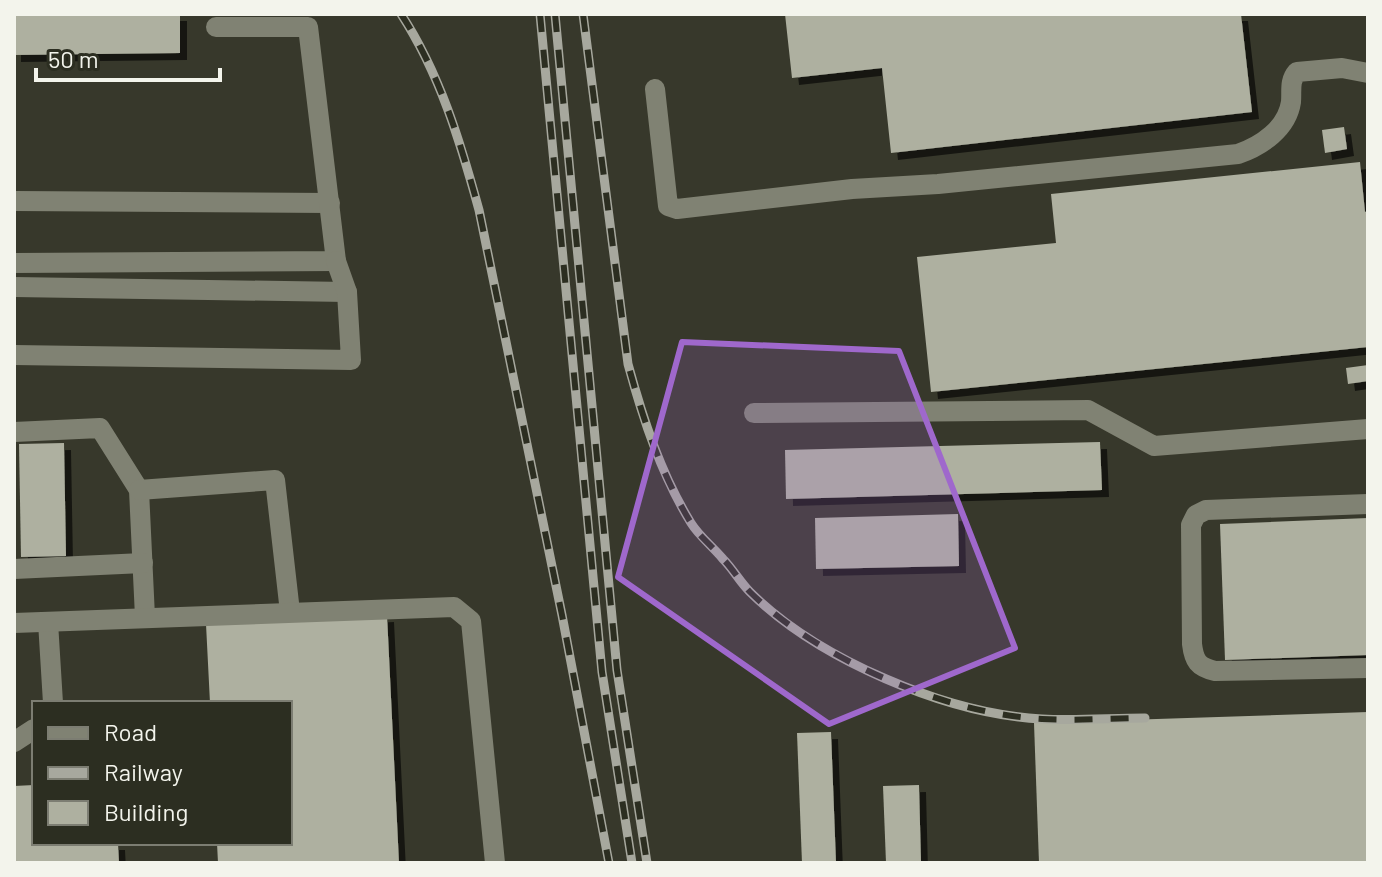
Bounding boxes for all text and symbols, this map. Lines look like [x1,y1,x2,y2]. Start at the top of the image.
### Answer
scale bar [36,32,220,82]
text: 50 m [48,44,99,73]
legend [32,701,292,845]
text: Road [104,717,157,746]
text: Railway [104,757,183,786]
text: Building [104,797,188,826]

